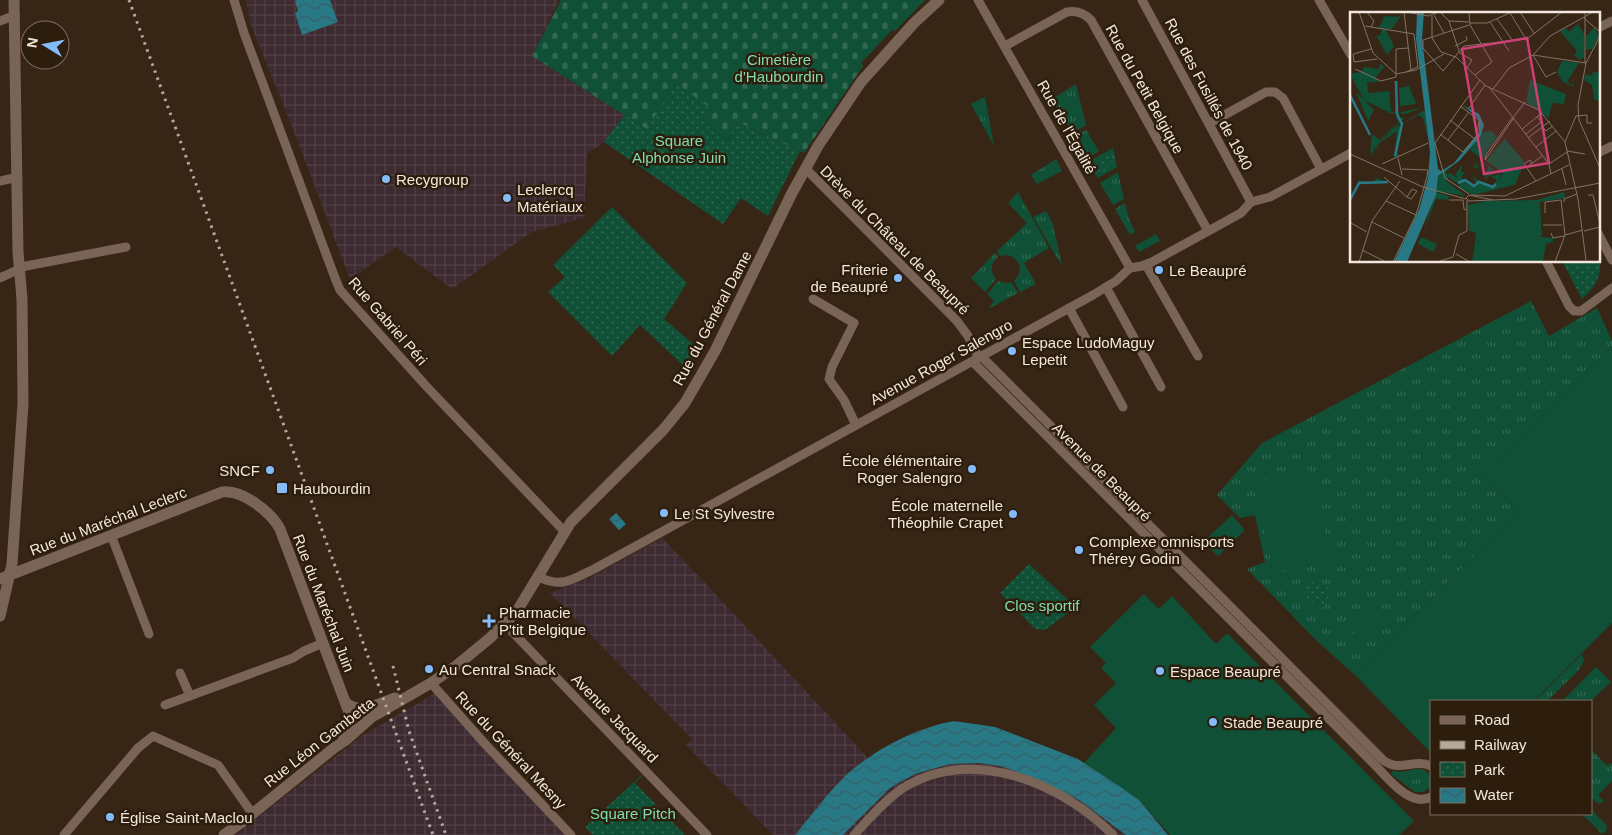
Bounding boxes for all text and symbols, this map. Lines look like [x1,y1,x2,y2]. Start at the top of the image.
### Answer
inset map [1350,12,1600,262]
street label: Rue des Fusillés de 1940 [1162,15,1256,173]
north arrow [20,20,70,70]
street label: Rue du Petit Belgique [1102,21,1188,157]
text: N [23,36,41,49]
park label: Cimetière d'Haubourdin [735,51,823,85]
street label: Rue de l'Égalité [1034,77,1100,177]
park label: Square Alphonse Juin [632,132,726,166]
street label: Drève du Château de Beaupré [817,162,973,318]
place label: Recygroup [396,171,469,188]
marker: Recygroup [380,173,392,185]
place label: Leclercq Matériaux [517,181,583,215]
marker: Leclercq Matériaux [501,192,513,204]
street label: Rue du Général Dame [669,248,755,388]
place label: Friterie de Beaupré [810,261,888,295]
place label: Le Beaupré [1169,262,1247,279]
marker: Le Beaupré [1153,264,1165,276]
marker: Friterie de Beaupré [892,272,904,284]
street label: Rue Gabriel Péri [345,274,431,368]
street label: Avenue Roger Salengro [867,316,1015,408]
place label: Espace LudoMaguy Lepetit [1022,334,1155,368]
marker: Espace LudoMaguy Lepetit [1006,345,1018,357]
street label: Avenue de Beaupré [1049,419,1155,525]
place label: École élémentaire Roger Salengro [842,452,962,486]
place label: SNCF [219,462,260,479]
marker: École élémentaire Roger Salengro [966,463,978,475]
marker: SNCF [264,464,276,476]
place label: Haubourdin [293,480,371,497]
marker: Haubourdin [275,481,289,495]
street label: Rue du Maréchal Leclerc [27,483,189,559]
place label: École maternelle Théophile Crapet [888,497,1004,531]
place label: Le St Sylvestre [674,505,775,522]
marker: Le St Sylvestre [658,507,670,519]
marker: École maternelle Théophile Crapet [1007,508,1019,520]
street label: Rue du Maréchal Juin [290,532,358,674]
place label: Complexe omnisports Thérey Godin [1089,533,1234,567]
marker: Complexe omnisports Thérey Godin [1073,544,1085,556]
park label: Clos sportif [1004,597,1080,614]
place label: Pharmacie P'tit Belgique [499,604,586,638]
marker: Pharmacie P'tit Belgique [483,615,495,627]
place label: Au Central Snack [439,661,556,678]
marker: Au Central Snack [423,663,435,675]
place label: Espace Beaupré [1170,663,1281,680]
marker: Espace Beaupré [1154,665,1166,677]
street label: Avenue Jacquard [568,670,662,766]
street label: Rue du Général Mesny [452,688,570,813]
street label: Rue Léon Gambetta [261,693,378,790]
legend [1430,700,1592,815]
text: Road [1474,711,1510,728]
place label: Stade Beaupré [1223,714,1323,731]
marker: Stade Beaupré [1207,716,1219,728]
text: Railway [1474,736,1527,753]
text: Park [1474,761,1505,778]
text: Water [1474,786,1513,803]
park label: Square Pitch [590,805,676,822]
place label: Église Saint-Maclou [120,809,253,826]
marker: Église Saint-Maclou [104,811,116,823]

